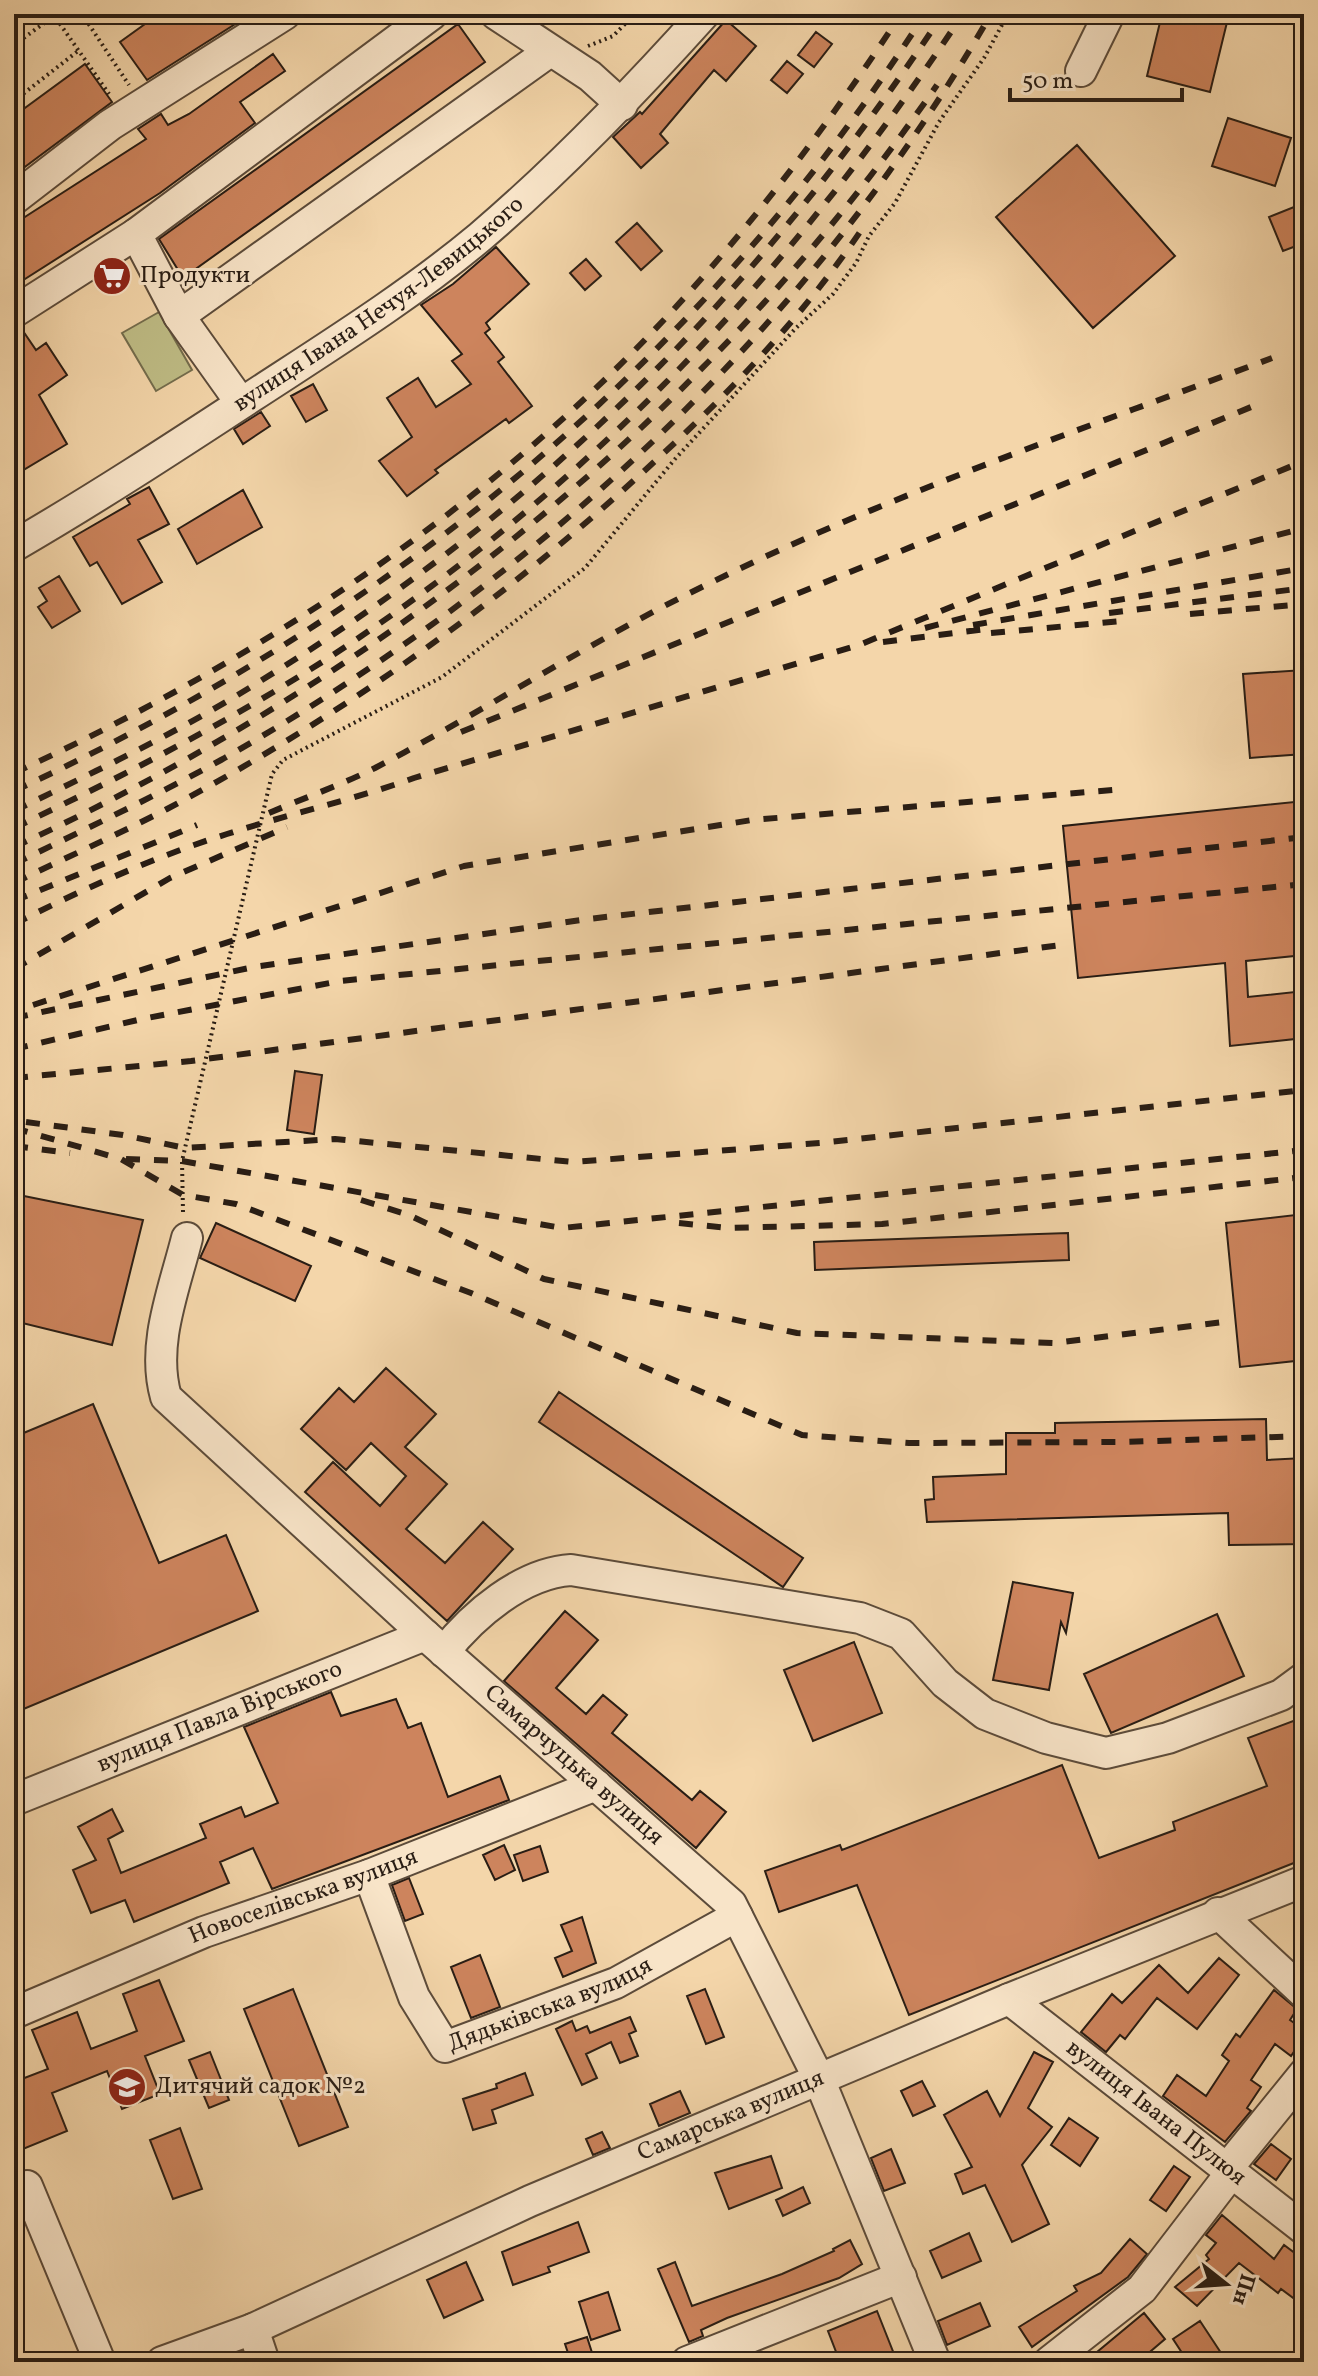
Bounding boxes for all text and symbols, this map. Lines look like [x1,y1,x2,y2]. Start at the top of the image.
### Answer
scale bar [1010,52,1182,102]
text: 50 m [1022,65,1074,99]
street label: вулиця Івана Нечуя-Левицького [227,189,532,421]
supermarket icon: Продукти [91,255,133,297]
place label: Продукти [140,259,250,293]
street label: вулиця Павла Вірського [92,1653,348,1782]
street label: Самарчуцька вулиця [476,1677,671,1854]
street label: Новоселівська вулиця [183,1840,423,1954]
street label: Дядьківська вулиця [443,1949,659,2061]
street label: вулиця Івана Пулюя [1058,2032,1253,2195]
street label: Самарська вулиця [632,2062,830,2171]
school or university icon: Дитячий садок №2 [106,2066,148,2108]
place label: Дитячий садок №2 [155,2070,366,2104]
north arrow [1186,2244,1266,2324]
text: Пн [1223,2270,1262,2309]

